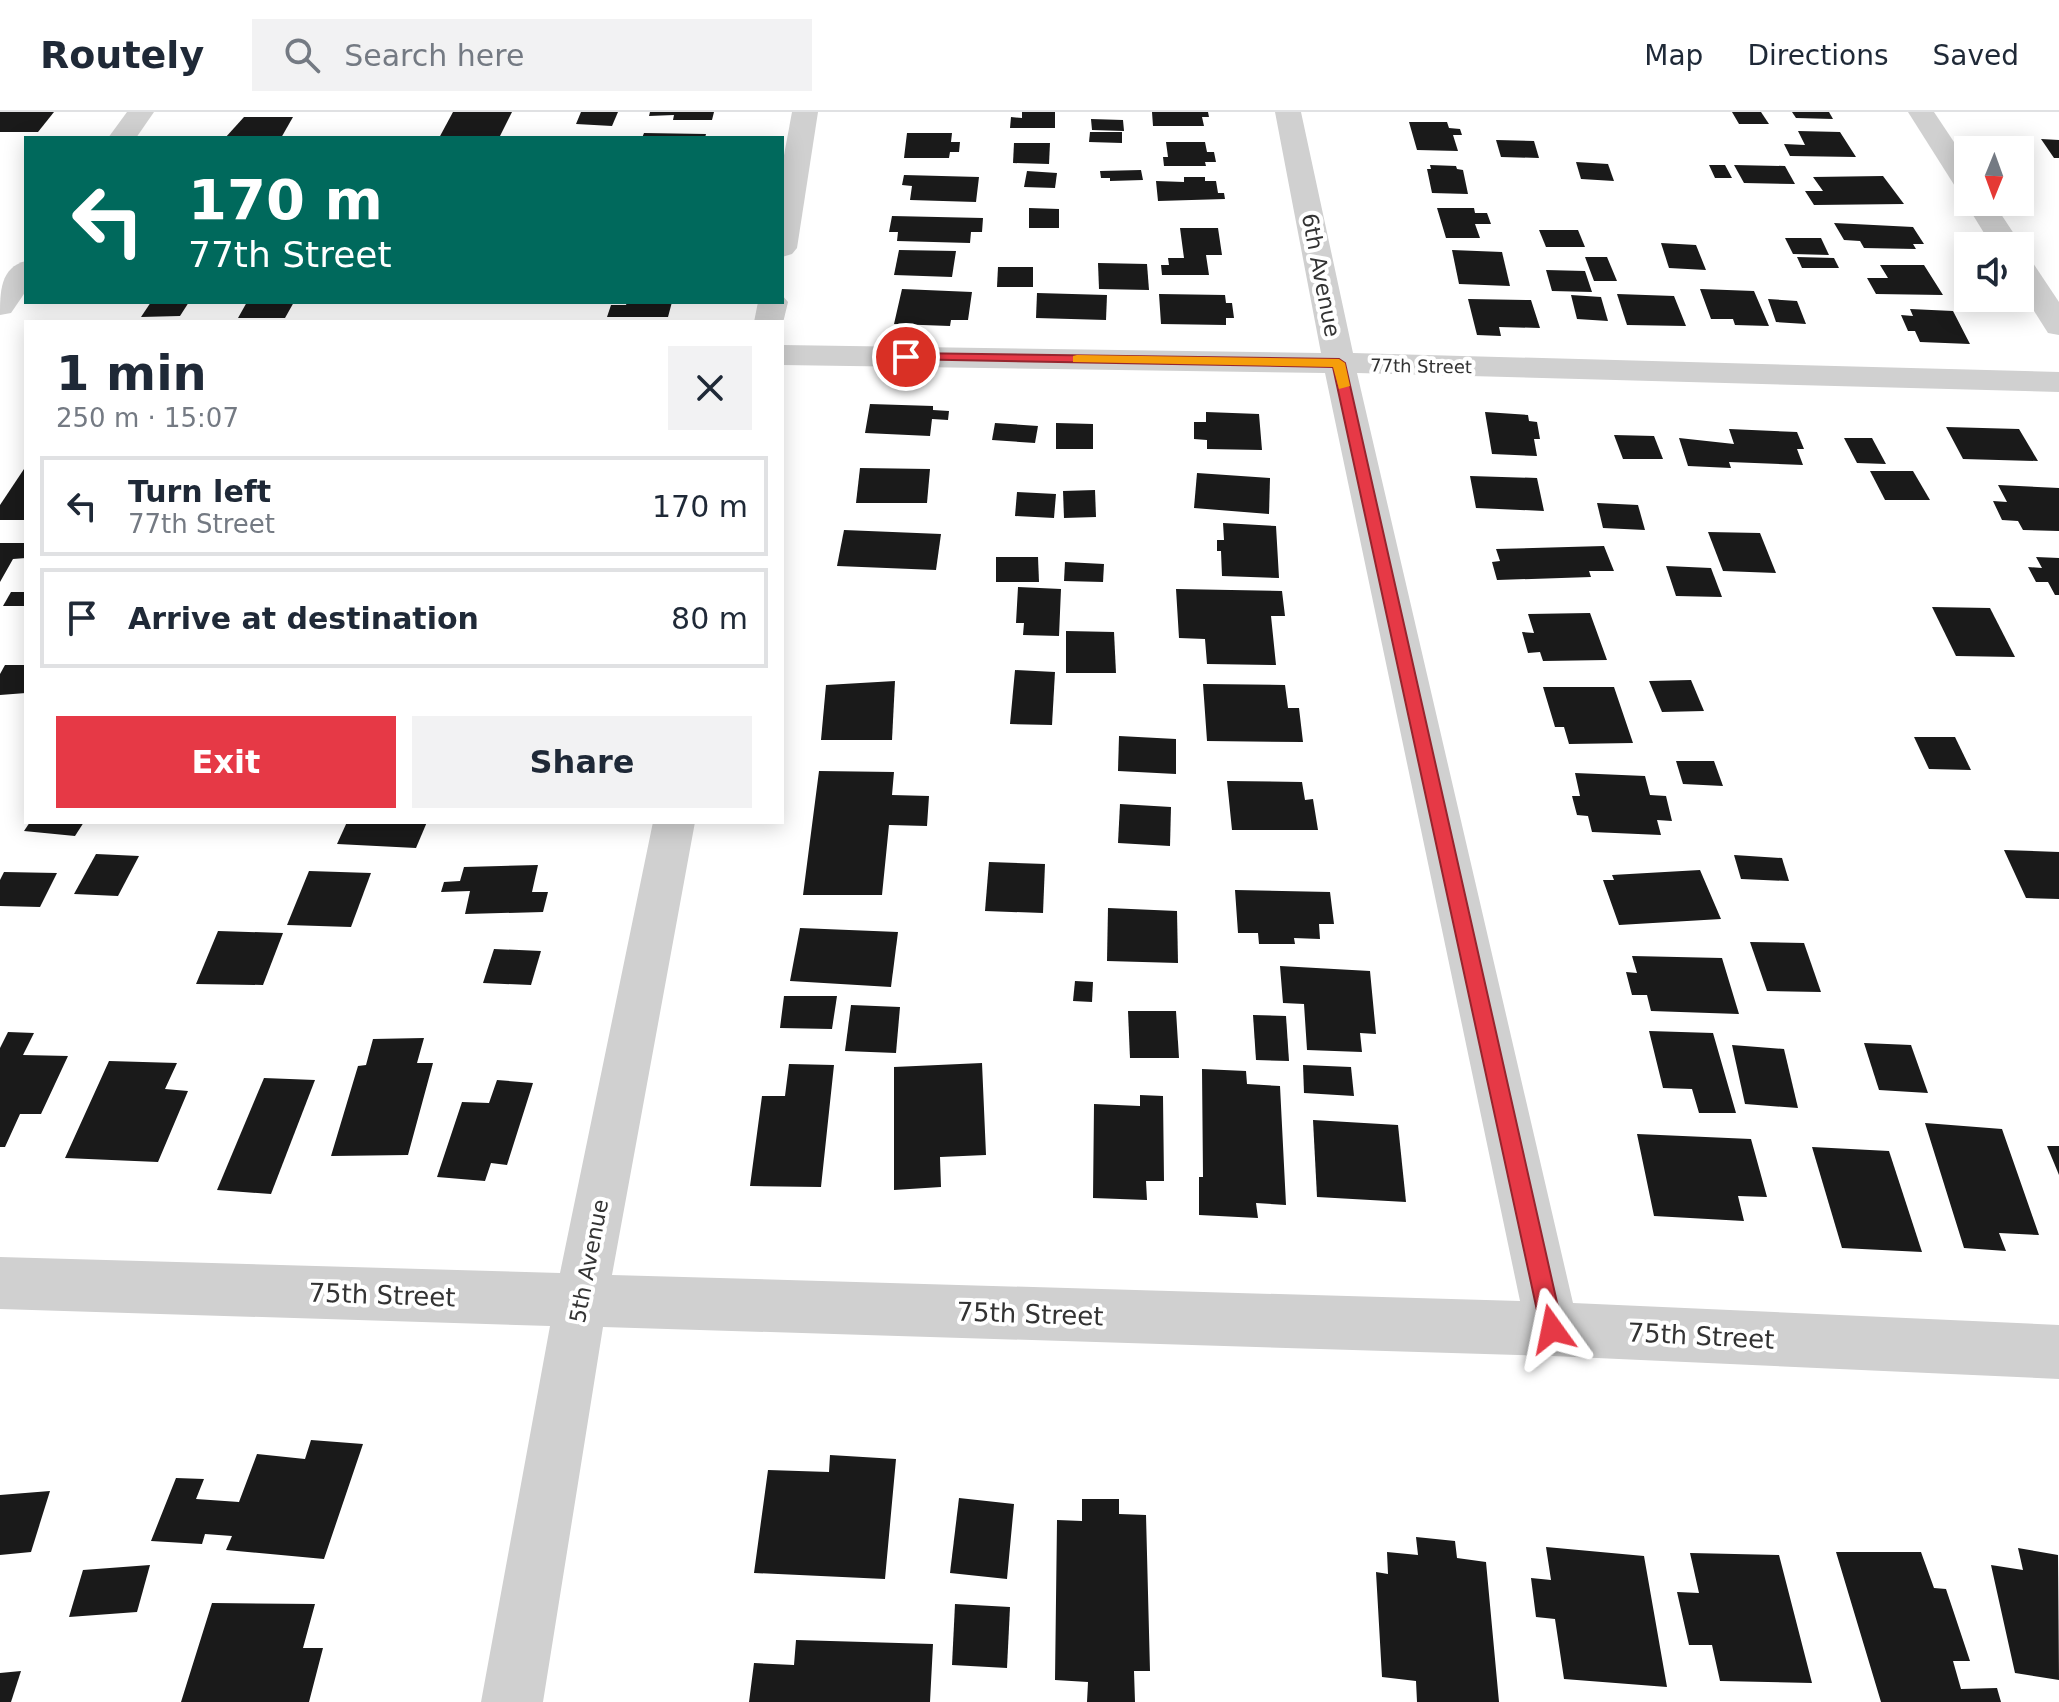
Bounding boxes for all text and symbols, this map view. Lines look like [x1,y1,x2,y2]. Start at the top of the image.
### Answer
search box [252,19,812,91]
text: Routely [40,33,204,77]
icon: search [280,33,324,77]
text: Search here [344,38,524,73]
text: Map [1644,39,1703,72]
text: Directions [1747,39,1888,72]
text: Saved [1932,39,2019,72]
north arrow [1954,136,2034,216]
map controls [1954,136,2034,312]
text: 170 m [188,167,383,232]
icon: left [56,168,160,272]
street label: 6th Avenue [1297,211,1345,339]
button: sound [1954,232,2034,312]
text: 77th Street [188,234,392,275]
pin [872,323,940,391]
icon: arrive [884,335,928,379]
text: 1 min [56,345,207,401]
button: close [668,346,752,430]
street label: 77th Street [1370,355,1472,377]
text: 250 m · 15:07 [56,403,239,433]
text: Turn left [128,474,271,509]
icon: left [60,484,104,528]
text: 170 m [652,489,748,524]
text: 77th Street [128,509,275,539]
icon: arrive [60,596,104,640]
text: Arrive at destination [128,601,479,636]
text: 80 m [671,601,748,636]
button: Exit [56,716,396,808]
button: Share [412,716,752,808]
street label: 5th Avenue [565,1197,613,1325]
street label: 75th Street [308,1277,456,1313]
position arrow [1510,1287,1594,1371]
street label: 75th Street [956,1296,1104,1332]
street label: 75th Street [1627,1317,1775,1355]

